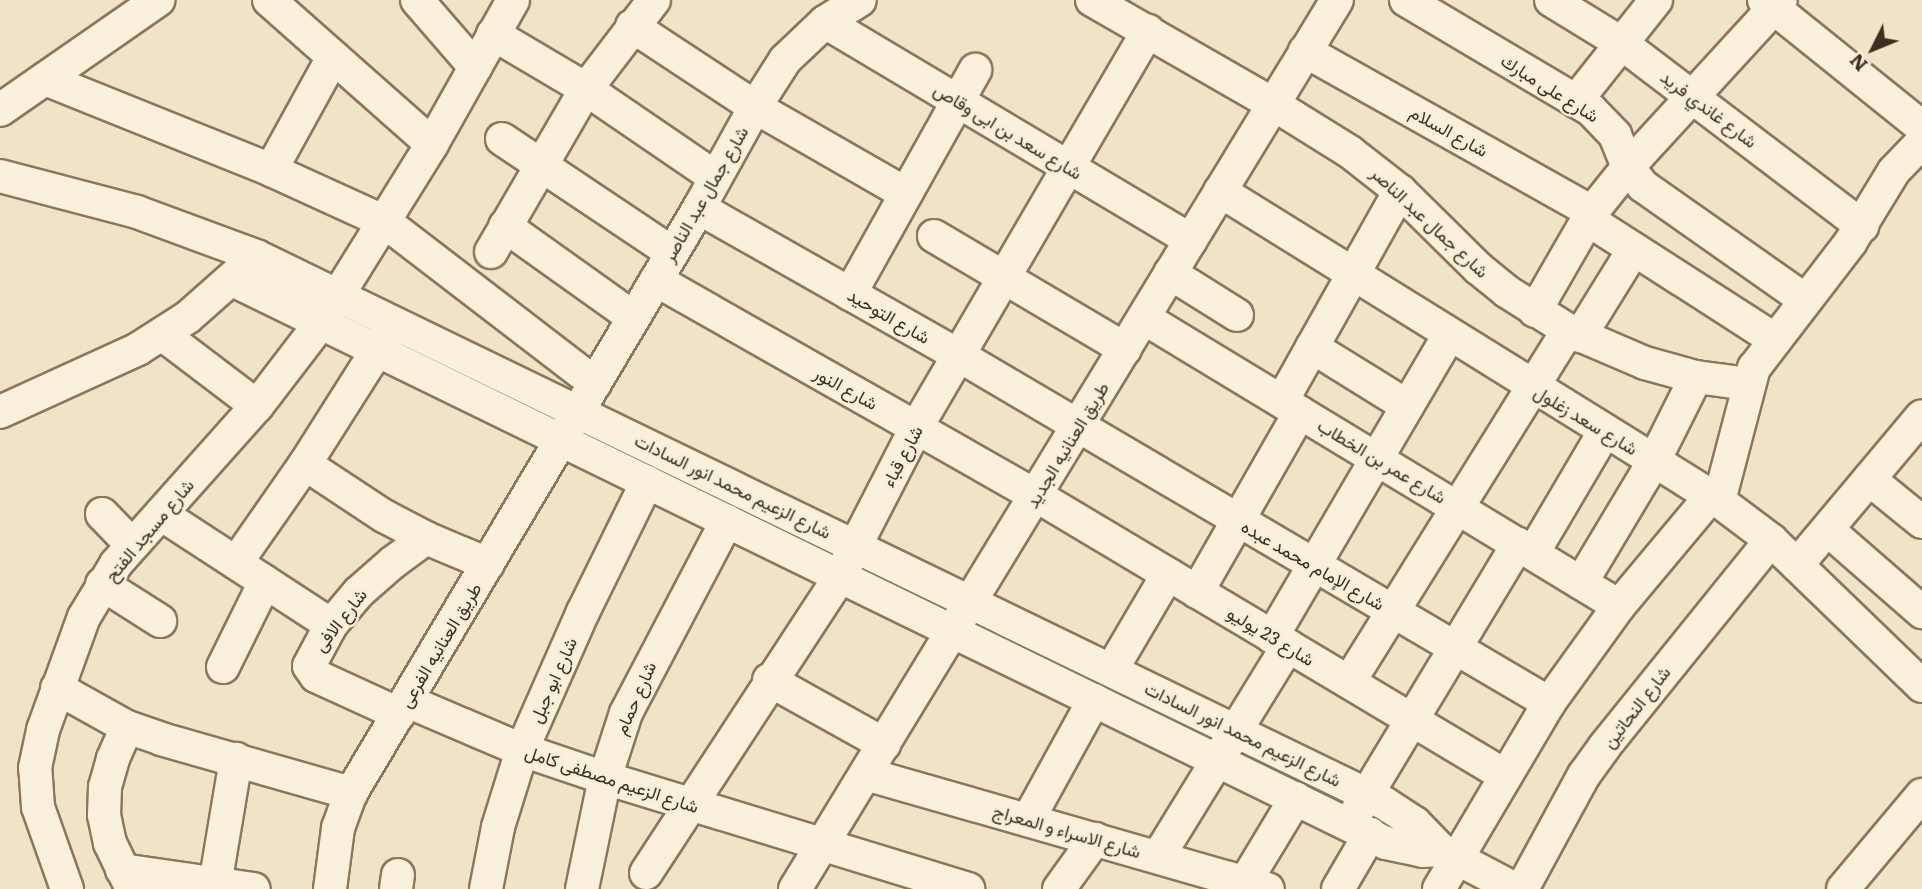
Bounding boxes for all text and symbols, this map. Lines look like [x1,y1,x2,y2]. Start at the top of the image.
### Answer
north arrow [1838,14,1908,84]
text: N [1842,48,1873,79]
street label: شارع على مبارك [1497,49,1603,127]
street label: شارع غاندي فريد [1656,66,1762,152]
street label: شارع سعد بن ابى وقاص [930,78,1086,184]
street label: شارع السلام [1406,101,1492,161]
street label: شارع جمال عبد الناصر [657,122,753,266]
street label: شارع جمال عبد الناصر [1367,162,1493,282]
street label: شارع التوحيد [844,284,934,348]
street label: شارع النور [810,362,882,414]
street label: طريق العنانيه الجديد [1021,378,1113,512]
street label: شارع سعد زغلول [1530,381,1642,459]
street label: شارع عمر بن الخطاب [1314,414,1450,508]
street label: شارع قباء [877,422,927,490]
street label: شارع الزعيم محمد انور السادات [631,429,835,543]
street label: شارع مسجد الفتح [100,474,198,586]
street label: شارع الإمام محمد عبده [1238,515,1388,615]
street label: طريق العنانيه الفرعى [394,579,486,711]
street label: شارع الافى [309,584,371,656]
street label: شارع 23 يوليو [1224,602,1318,670]
street label: شارع ابو جبل [525,634,581,726]
street label: شارع حمام [609,658,661,738]
street label: شارع النحاتين [1597,662,1675,752]
street label: شارع الزعيم محمد انور السادات [1141,677,1345,791]
street label: شارع الزعيم مصطفى كامل [522,741,702,817]
street label: شارع الاسراء و المعراج [991,800,1143,862]

